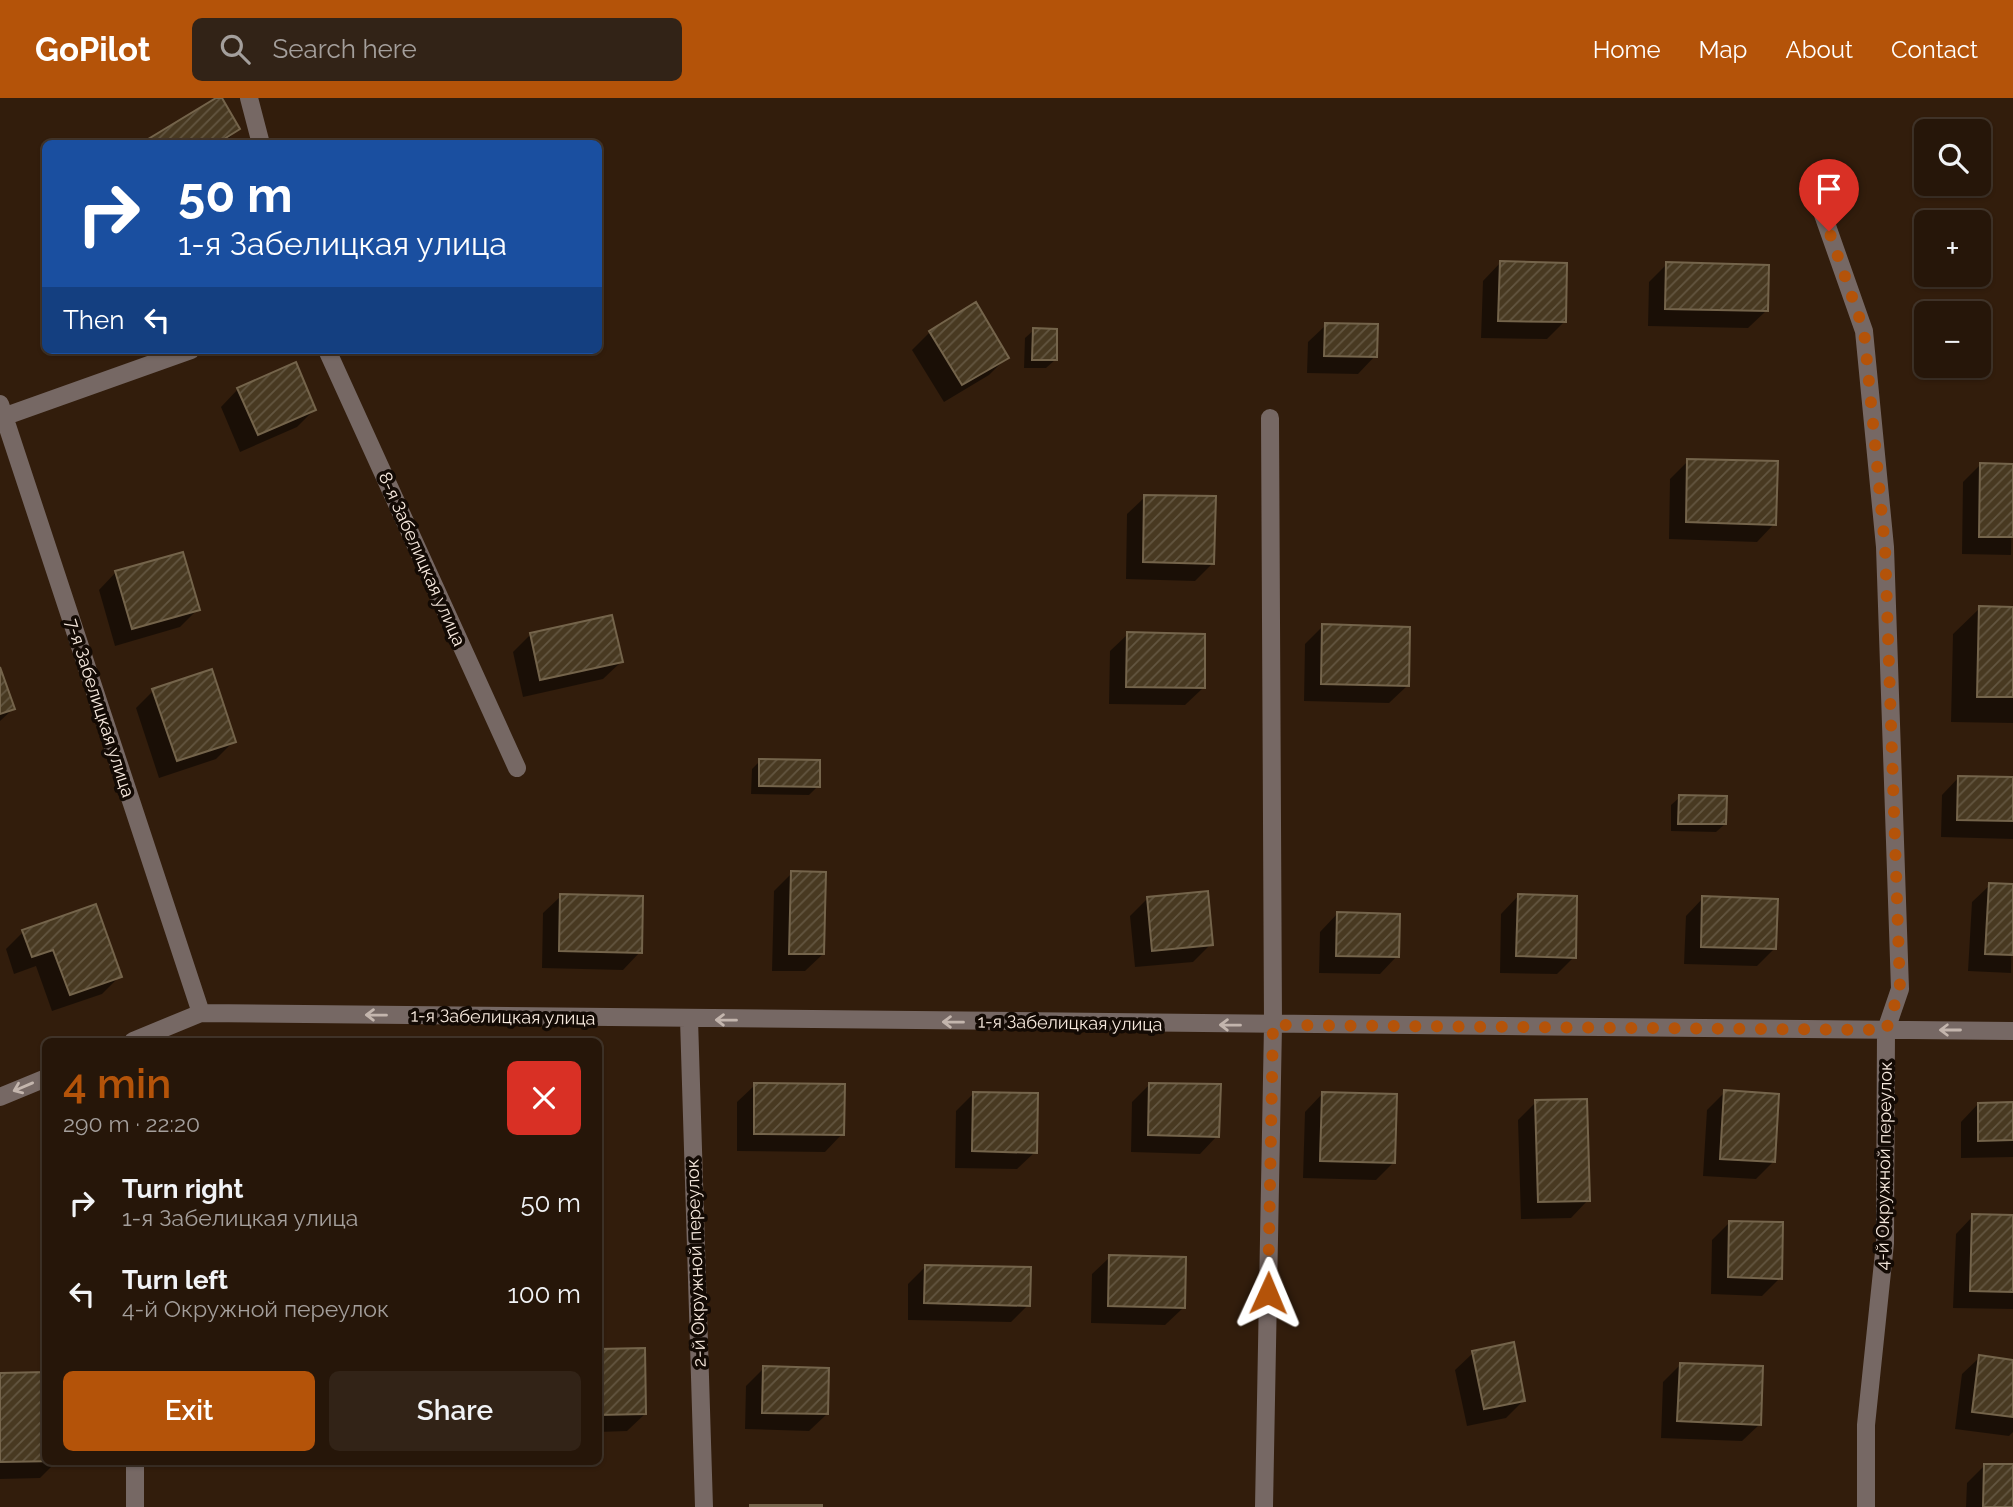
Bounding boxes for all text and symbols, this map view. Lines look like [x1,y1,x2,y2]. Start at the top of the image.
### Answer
search box [192,18,682,81]
text: GoPilot [35,30,150,69]
icon: search [216,30,254,68]
text: Search here [272,34,417,64]
text: Home [1593,35,1661,64]
text: Map [1699,35,1747,64]
text: About [1785,35,1853,64]
text: Contact [1891,35,1978,64]
map controls [1914,119,1991,378]
button: search [1914,119,1991,196]
pin [1799,159,1859,231]
text: 50 m [178,166,293,223]
icon: right [63,168,154,259]
icon: arrive [1810,170,1848,208]
button: + [1914,210,1991,287]
text: 1-я Забелицкая улица [178,225,507,262]
icon: left [138,301,176,339]
button: − [1914,301,1991,378]
text: Then [63,305,124,335]
street label: 8-я Забелицкая улица [375,469,470,649]
street label: 7-я Забелицкая улица [62,616,139,800]
street label: 1-я Забелицкая улица [410,1004,596,1029]
one-way arrow [365,1008,388,1022]
street label: 1-я Забелицкая улица [977,1010,1163,1035]
one-way arrow [715,1013,738,1027]
one-way arrow [942,1015,965,1029]
one-way arrow [1219,1018,1242,1032]
one-way arrow [1938,1023,1961,1037]
text: 4 min [63,1059,171,1108]
button: close [507,1061,581,1135]
street label: 4-й Окружной переулок [1871,1061,1896,1271]
one-way arrow [12,1082,34,1095]
text: 290 m · 22:20 [63,1110,200,1137]
street label: 2-й Окружной переулок [681,1158,710,1368]
text: Turn right [122,1174,243,1204]
icon: right [63,1184,101,1222]
text: 50 m [520,1188,581,1218]
text: 1-я Забелицкая улица [122,1204,358,1231]
position arrow [1231,1256,1305,1330]
text: Turn left [122,1265,228,1295]
icon: left [63,1275,101,1313]
text: 100 m [508,1279,581,1309]
text: 4-й Окружной переулок [122,1295,389,1322]
button: Exit [63,1371,315,1451]
button: Share [329,1371,581,1451]

